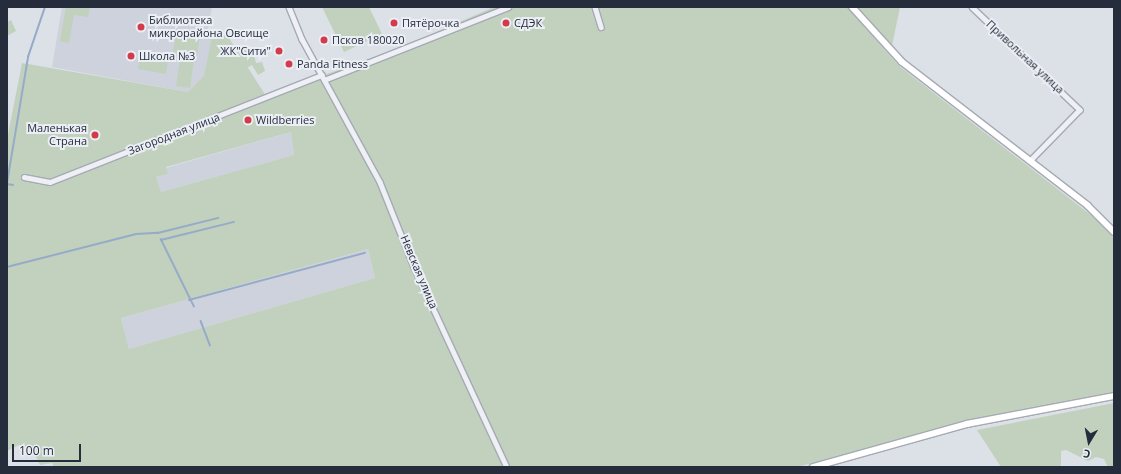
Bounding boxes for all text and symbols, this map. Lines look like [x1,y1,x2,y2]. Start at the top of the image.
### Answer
place label: Библиотека микрорайона Овсище [149,14,269,40]
place label: Пятёрочка [402,16,459,30]
place label: СДЭК [514,16,542,30]
marker: Пятёрочка [389,18,399,28]
marker: СДЭК [501,18,511,28]
street label: Привольная улица [983,18,1067,96]
marker: Библиотека микрорайона Овсище [136,22,146,32]
place label: Псков 180020 [332,33,404,47]
marker: Псков 180020 [319,35,329,45]
place label: ЖК"Сити" [220,44,271,58]
marker: ЖК"Сити" [274,46,284,56]
place label: Школа №3 [139,49,195,63]
marker: Школа №3 [126,51,136,61]
place label: Panda Fitness [297,57,368,71]
marker: Panda Fitness [284,59,294,69]
street label: Загородная улица [126,110,222,158]
place label: Wildberries [256,113,315,127]
marker: Wildberries [243,115,253,125]
place label: Маленькая Страна [27,122,87,148]
marker: Маленькая Страна [90,130,100,140]
street label: Невская улица [398,233,440,311]
north arrow [1069,422,1109,462]
scale bar [14,436,83,462]
text: 100 m [19,442,54,459]
text: С [1082,446,1092,462]

